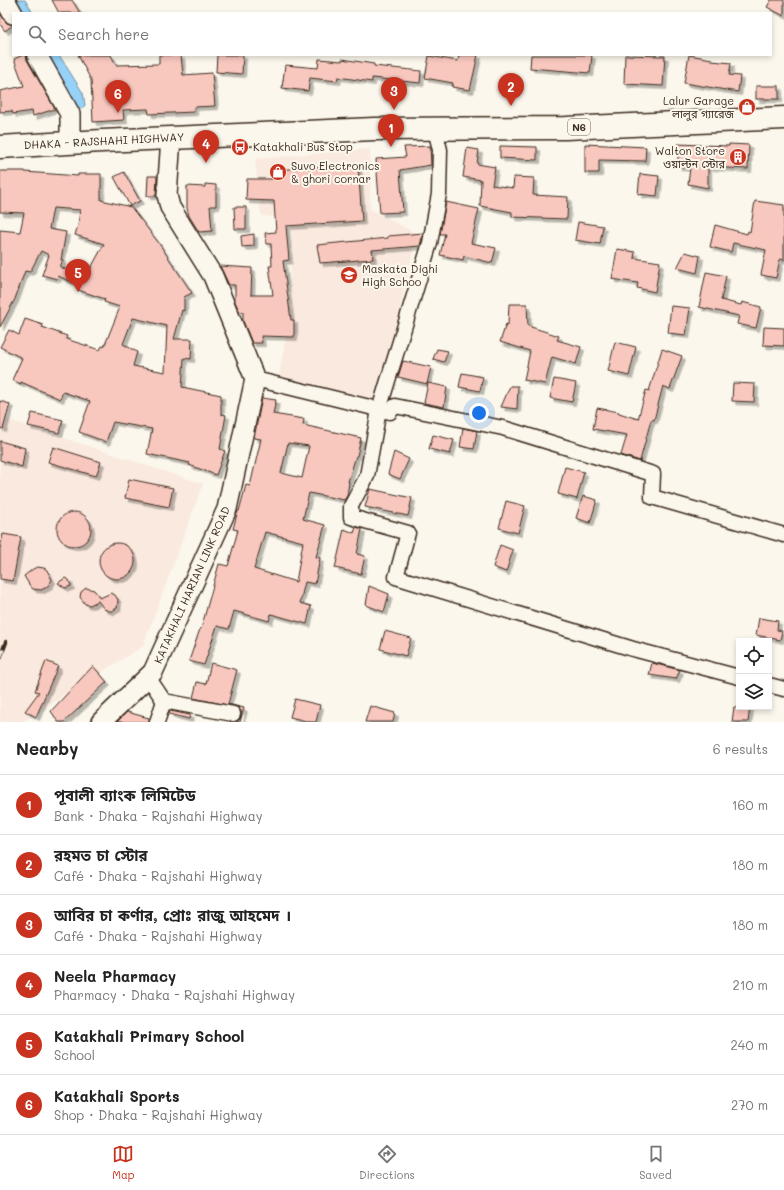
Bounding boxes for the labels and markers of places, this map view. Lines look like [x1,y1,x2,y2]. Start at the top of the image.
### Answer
pin: 2 [498,73,524,106]
pin: 3 [381,77,407,110]
pin: 6 [105,80,131,113]
place label: Lalur Garage লালুর গ্যারেজ [663,93,735,121]
shop icon: Lalur Garage লালুর গ্যারেজ [737,97,757,117]
pin: 1 [378,114,404,147]
pin: 4 [193,130,219,163]
bus stop icon: Katakhali Bus Stop [230,137,250,157]
place label: Katakhali Bus Stop [253,139,353,154]
place label: Walton Store ওয়াল্টন স্টোর [655,143,725,171]
building icon: Walton Store ওয়াল্টন স্টোর [728,147,748,167]
place label: Suvo Electronics & ghori cornar [291,158,380,186]
shop icon: Suvo Electronics & ghori cornar [268,162,288,182]
pin: 5 [65,259,91,292]
place label: Maskata Dighi High Schoo [362,261,438,289]
school or university icon: Maskata Dighi High Schoo [339,265,359,285]

